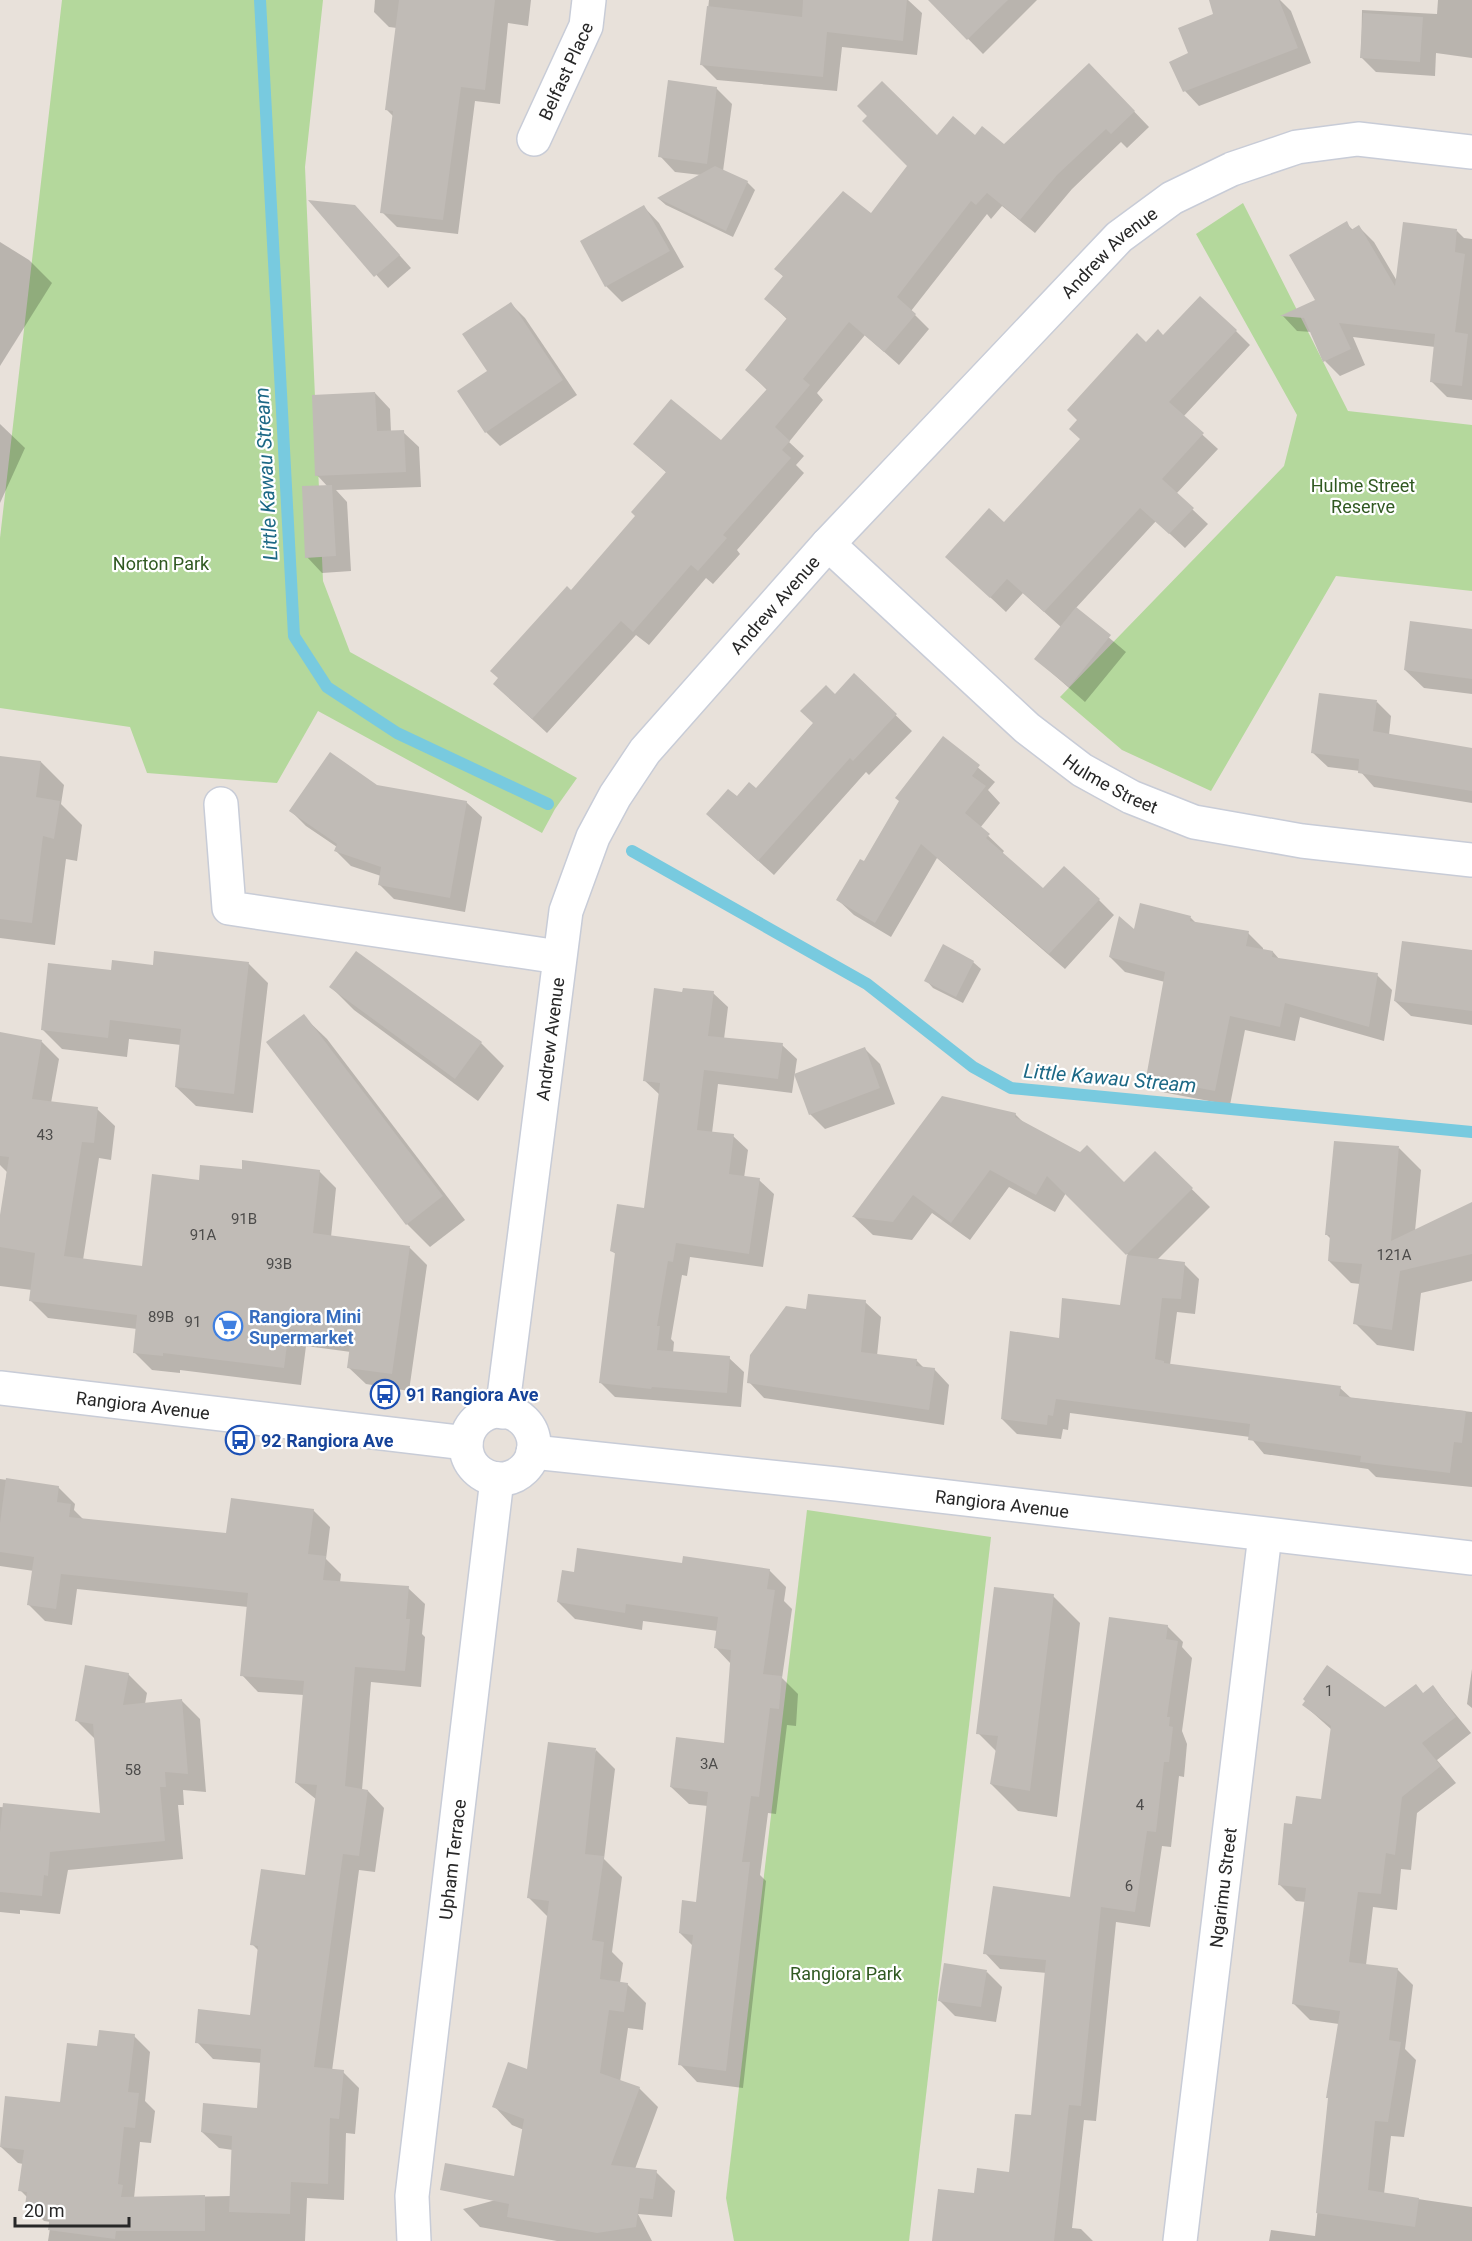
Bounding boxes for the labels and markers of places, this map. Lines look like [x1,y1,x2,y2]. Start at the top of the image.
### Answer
place label: Rangiora Mini Supermarket [249,1306,361,1348]
supermarket icon: Rangiora Mini Supermarket [212,1310,244,1342]
bus stop icon: 91 Rangiora Ave [369,1378,401,1410]
place label: 91 Rangiora Ave [406,1384,539,1405]
bus stop icon: 92 Rangiora Ave [224,1424,256,1456]
place label: 92 Rangiora Ave [261,1430,394,1451]

